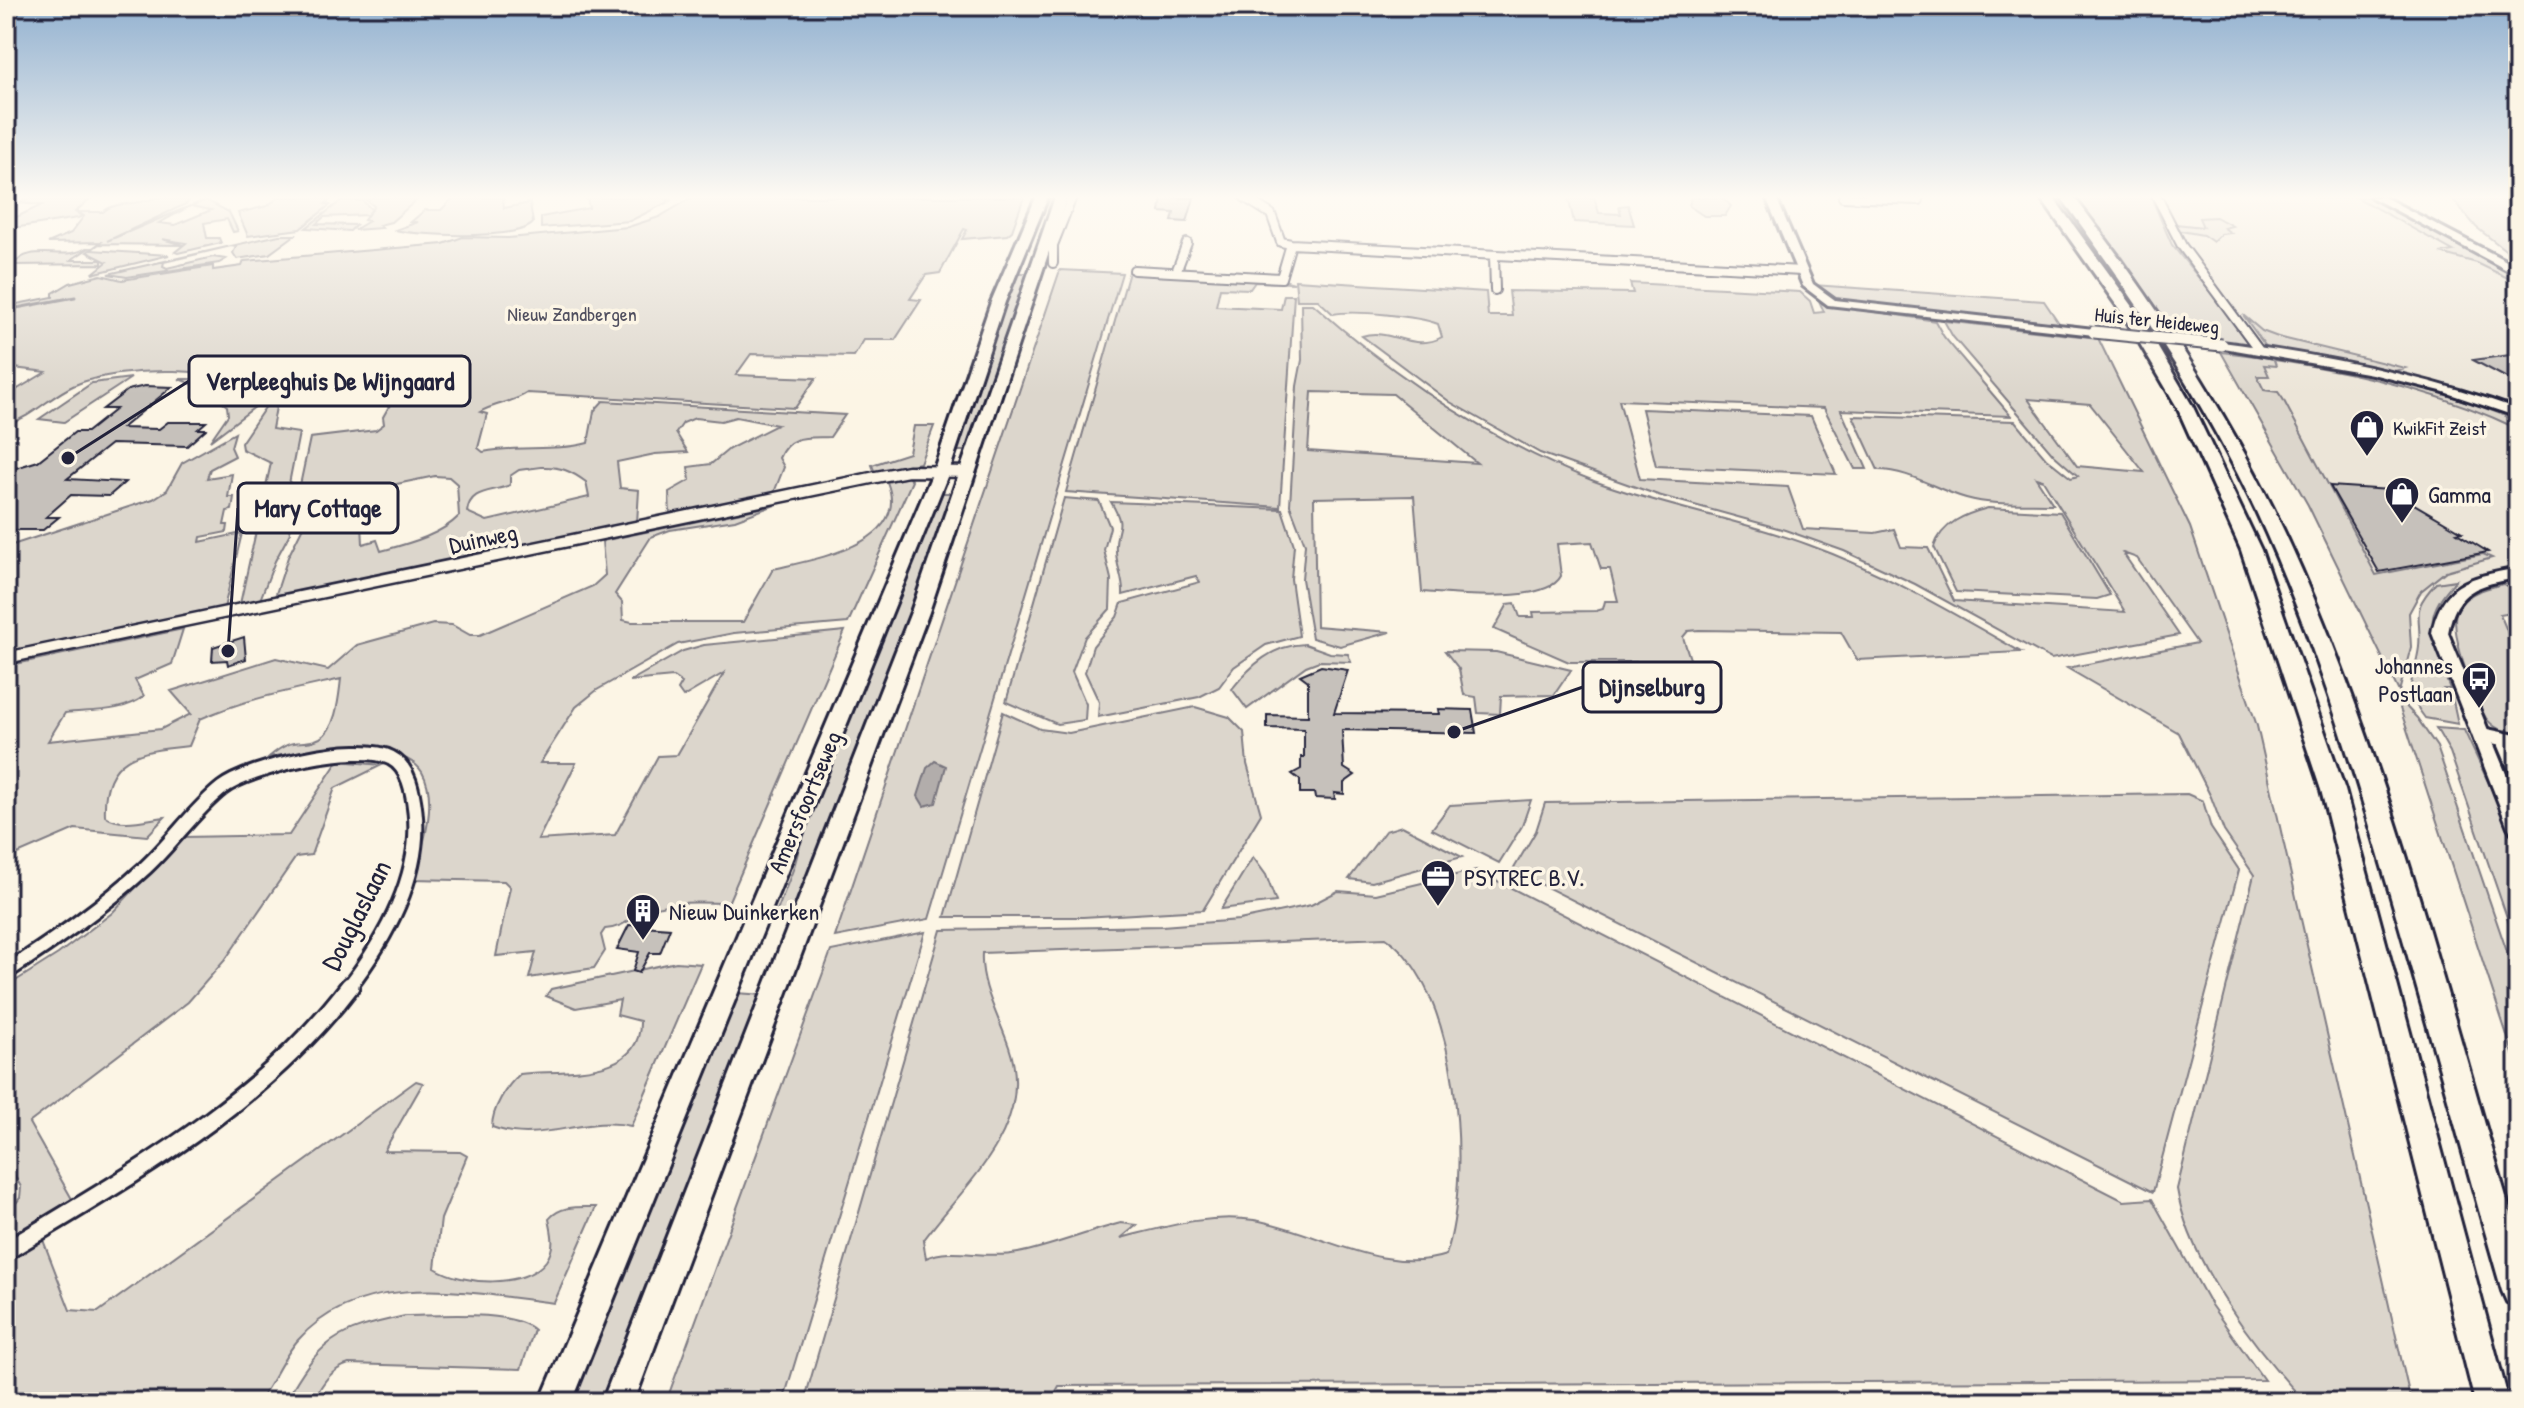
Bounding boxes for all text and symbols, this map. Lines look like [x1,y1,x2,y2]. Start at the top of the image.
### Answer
park label: Nieuw Zandbergen [507,300,637,327]
street label: Huis ter Heideweg [2093,300,2221,340]
callout: Verpleeghuis De Wijngaard [189,356,470,406]
text: Verpleeghuis De Wijngaard [206,363,455,399]
shop icon: KwikFit Zeist [2348,408,2386,458]
place label: KwikFit Zeist [2393,414,2487,441]
shop icon: Gamma [2383,475,2421,525]
place label: Gamma [2428,478,2491,510]
callout: Mary Cottage [238,483,398,533]
text: Mary Cottage [254,490,382,526]
street label: Duinweg [446,515,520,561]
place label: Johannes Postlaan [2374,649,2453,709]
bus stop icon: Johannes Postlaan [2460,660,2498,710]
callout: Dijnselburg [1583,662,1721,712]
text: Dijnselburg [1599,669,1705,705]
street label: Amersfoortseweg [760,726,848,878]
street label: Douglaslaan [312,853,400,977]
office icon: PSYTREC B.V. [1419,858,1457,908]
place label: PSYTREC B.V. [1464,861,1585,893]
building icon: Nieuw Duinkerken [624,892,662,942]
place label: Nieuw Duinkerken [669,895,819,927]

